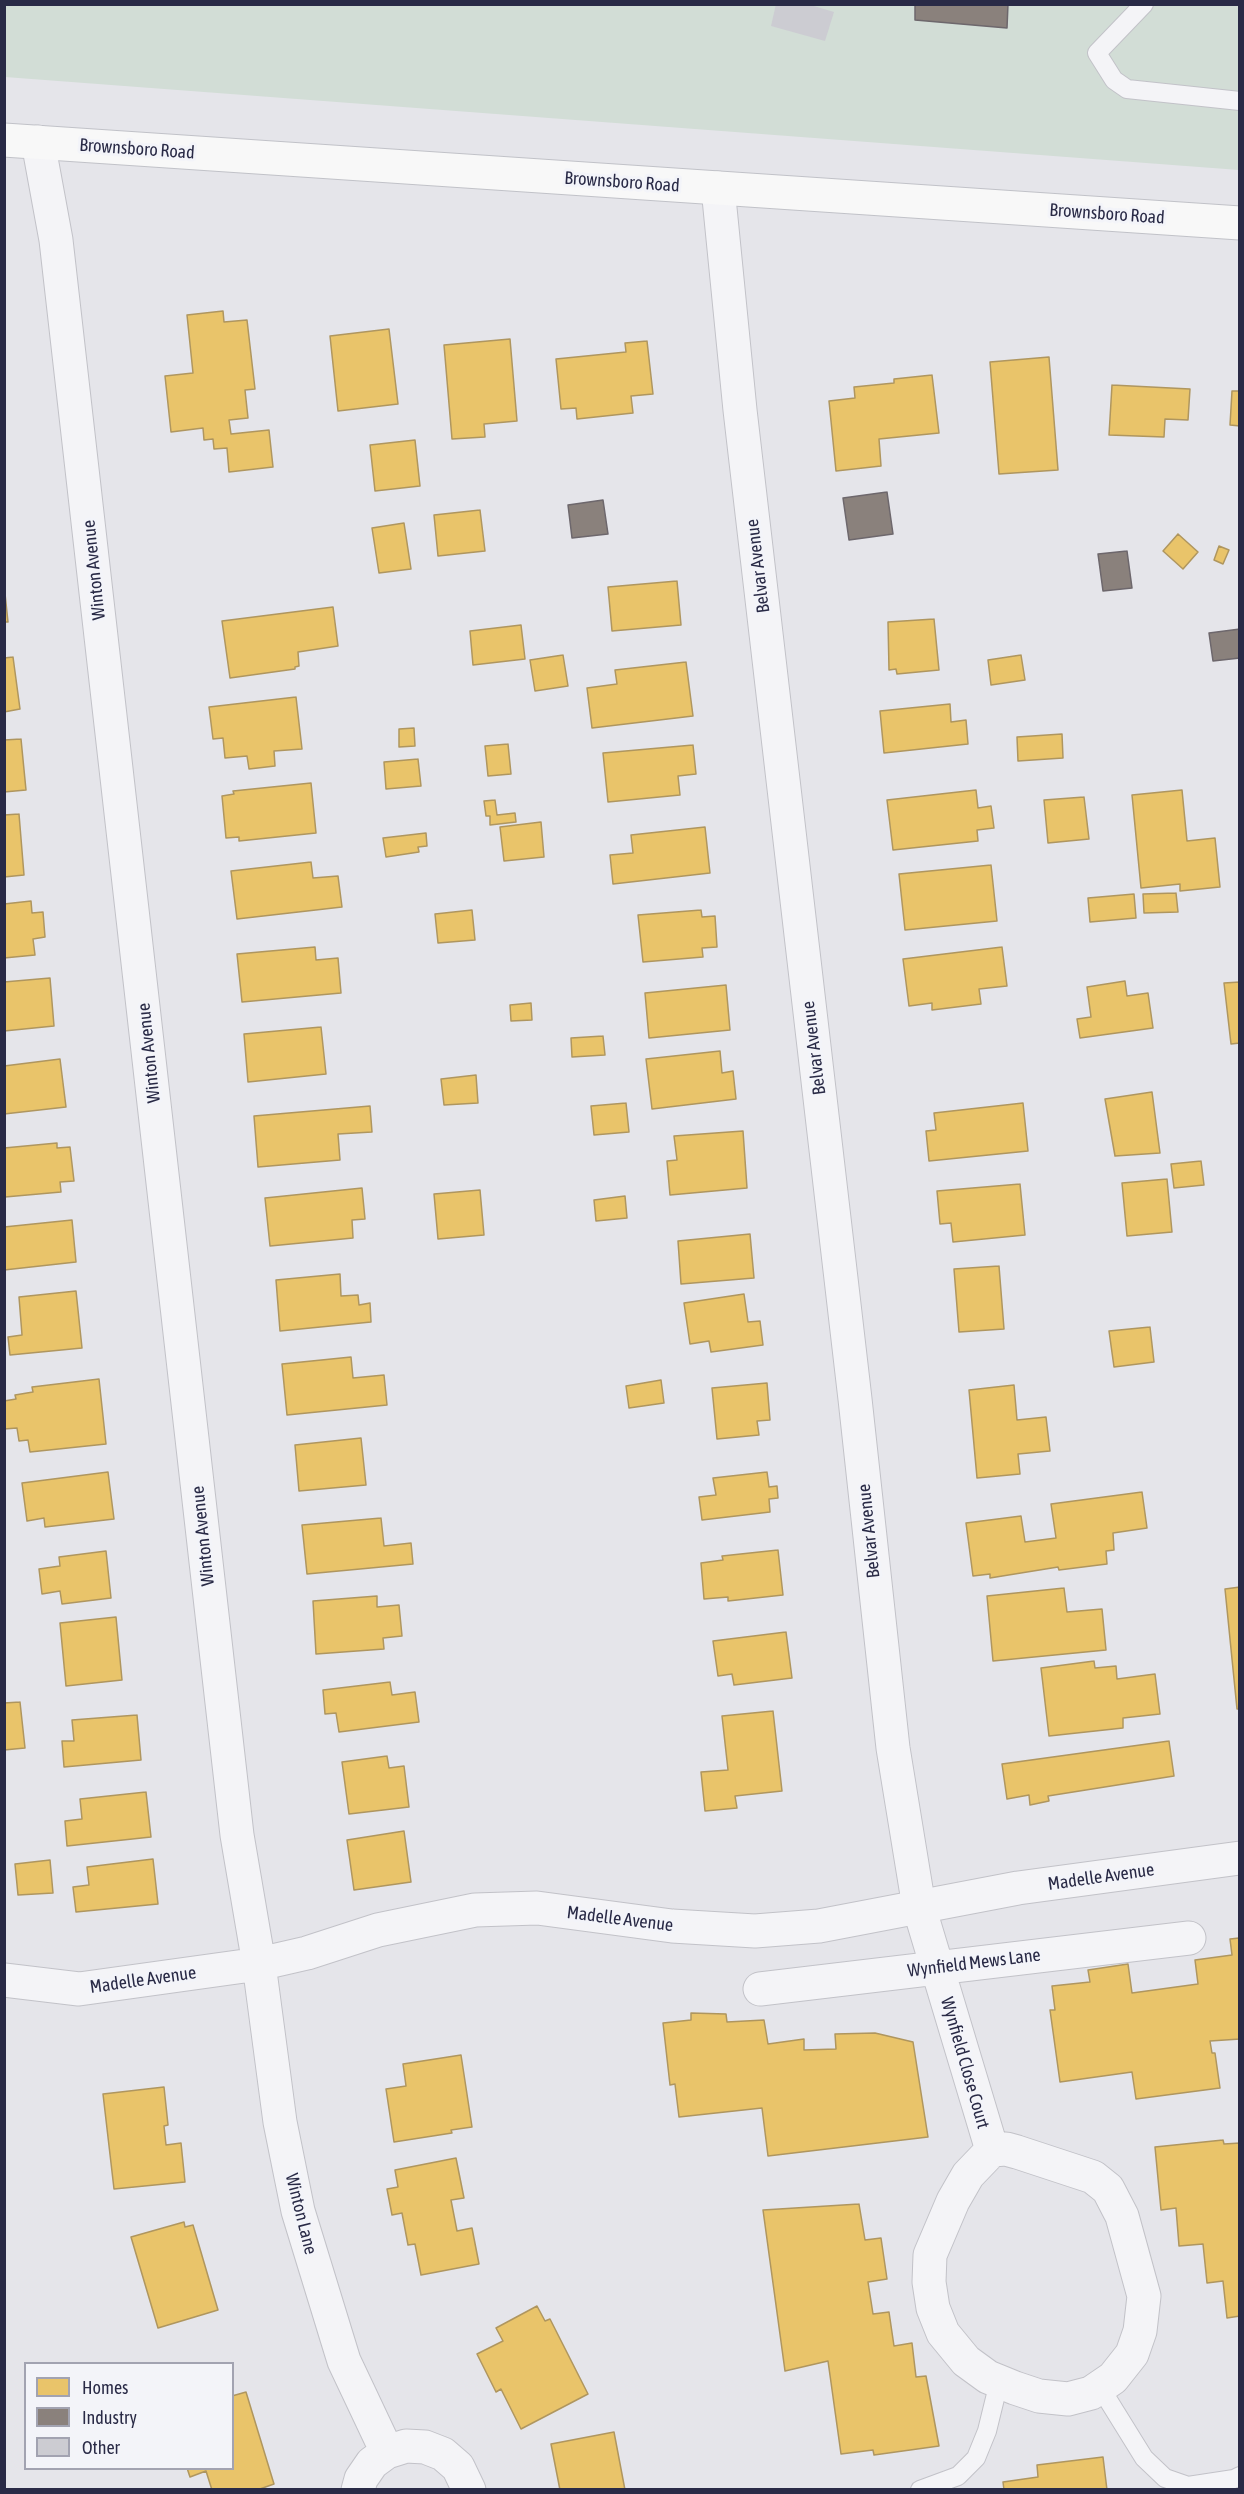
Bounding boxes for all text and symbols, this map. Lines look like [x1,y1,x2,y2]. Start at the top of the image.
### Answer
street label: Brownsboro Road [79,134,195,164]
street label: Brownsboro Road [564,167,680,197]
street label: Brownsboro Road [1049,199,1165,229]
street label: Belvar Avenue [742,518,774,614]
street label: Winton Avenue [78,519,110,621]
street label: Belvar Avenue [798,1000,830,1096]
street label: Winton Avenue [133,1002,165,1104]
street label: Belvar Avenue [853,1483,885,1579]
street label: Winton Avenue [187,1485,219,1587]
street label: Madelle Avenue [1047,1859,1155,1895]
street label: Madelle Avenue [566,1902,674,1936]
street label: Wynfield Mews Lane [906,1944,1042,1982]
street label: Madelle Avenue [89,1962,197,1998]
street label: Wynfield Close Court [936,1995,994,2131]
street label: Winton Lane [281,2171,321,2257]
legend [24,2362,234,2470]
text: Homes [82,2377,128,2398]
text: Industry [82,2407,137,2428]
text: Other [82,2437,120,2458]

